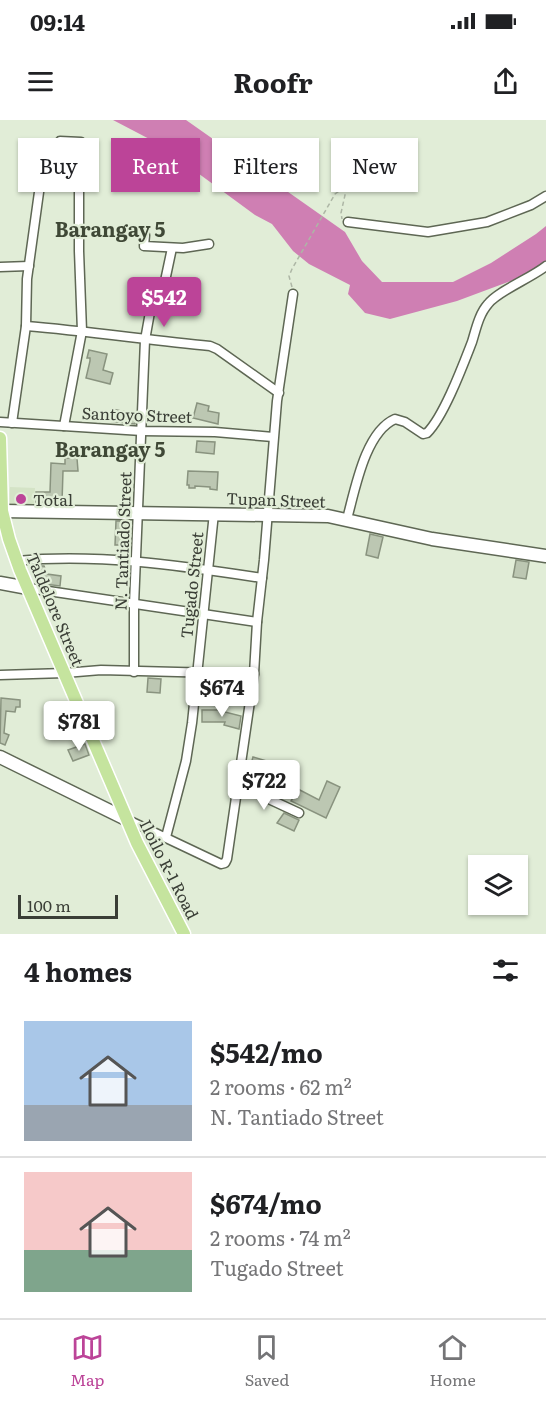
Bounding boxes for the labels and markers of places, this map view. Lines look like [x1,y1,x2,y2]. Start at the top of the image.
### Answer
pin: $542 [128,277,200,328]
place label: Total [33,487,73,511]
marker: Total [14,492,28,506]
pin: $674 [186,667,258,718]
pin: $781 [43,701,115,752]
pin: $722 [228,760,300,811]

